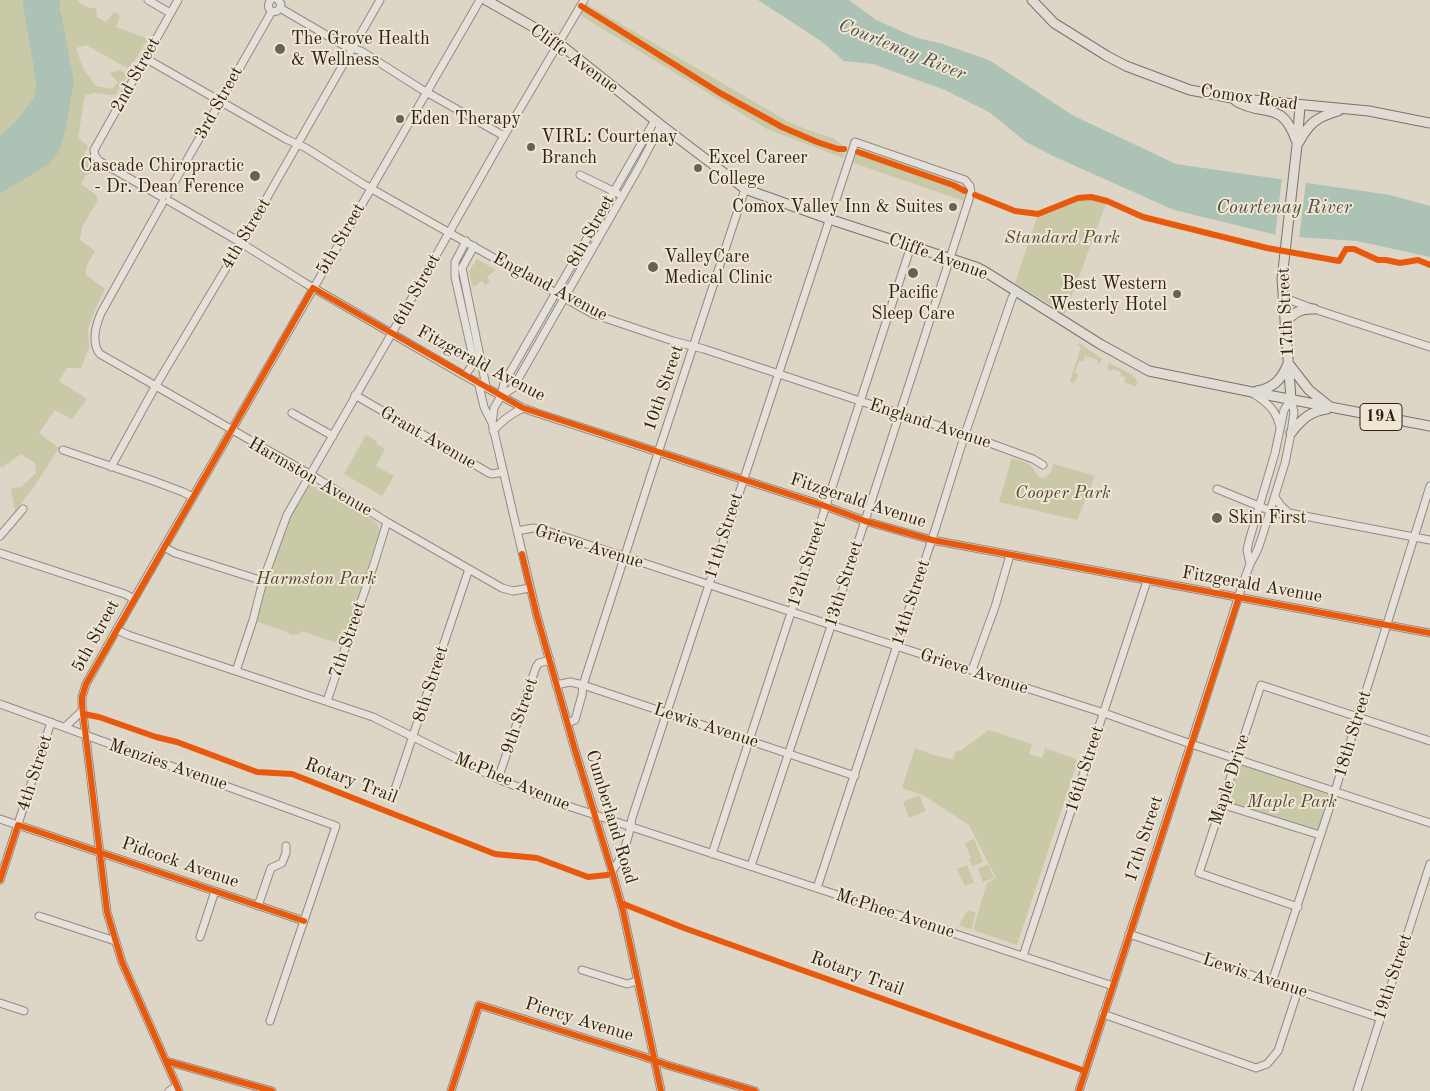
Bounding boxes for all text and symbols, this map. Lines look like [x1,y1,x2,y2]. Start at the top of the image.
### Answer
water label: Courtenay River [835,14,969,86]
street label: Cliffe Avenue [526,20,622,98]
place label: The Grove Health & Wellness [291,28,430,70]
street label: 2nd Street [107,34,165,116]
marker: The Grove Health & Wellness [273,42,287,56]
street label: 3rd Street [190,63,248,143]
street label: Comox Road [1199,80,1299,116]
place label: Eden Therapy [410,108,521,130]
marker: Eden Therapy [394,113,406,125]
place label: VIRL: Courtenay Branch [541,126,677,168]
marker: VIRL: Courtenay Branch [525,141,537,153]
place label: Excel Career College [708,147,808,190]
place label: Cascade Chiropractic - Dr. Dean Ference [80,155,244,198]
marker: Excel Career College [692,162,704,174]
marker: Cascade Chiropractic - Dr. Dean Ference [248,169,262,183]
street label: 8th Street [562,191,620,271]
street label: 4th Street [216,194,276,274]
place label: Comox Valley Inn & Suites [732,196,943,218]
water label: Courtenay River [1216,197,1352,219]
street label: 5th Street [312,199,370,279]
marker: Comox Valley Inn & Suites [947,201,959,213]
park label: Standard Park [1004,227,1120,249]
street label: Cliffe Avenue [885,229,991,285]
place label: ValleyCare Medical Clinic [664,246,772,288]
street label: England Avenue [489,248,611,326]
street label: 6th Street [388,250,446,330]
marker: ValleyCare Medical Clinic [646,260,660,274]
marker: Pacific Sleep Care [906,266,920,280]
street label: 17th Street [1273,267,1299,357]
place label: Best Western Westerly Hotel [1049,273,1167,316]
place label: Pacific Sleep Care [871,282,955,324]
marker: Best Western Westerly Hotel [1171,288,1183,300]
street label: Fitzgerald Avenue [413,321,549,407]
street label: 10th Street [639,342,689,434]
street label: England Avenue [866,394,994,454]
street label: Grant Avenue [376,402,480,474]
road number: 19A [1360,404,1402,431]
street label: Harmston Avenue [244,433,376,521]
street label: Fitzgerald Avenue [787,469,929,533]
park label: Cooper Park [1015,482,1111,504]
street label: 11th Street [700,490,748,582]
place label: Skin First [1228,507,1307,529]
marker: Skin First [1210,511,1224,525]
street label: 12th Street [783,518,831,610]
street label: Grieve Avenue [532,520,646,574]
street label: 13th Street [820,538,868,630]
street label: 14th Street [887,557,935,649]
street label: Fitzgerald Avenue [1180,562,1324,608]
park label: Harmston Park [256,568,376,590]
street label: 5th Street [67,596,125,676]
street label: 7th Street [325,599,371,681]
street label: 8th Street [408,643,454,725]
street label: Grieve Avenue [917,644,1031,700]
street label: 9th Street [497,675,543,757]
street label: 18th Street [1330,688,1376,780]
street label: Lewis Avenue [651,699,761,753]
street label: 16th Street [1061,723,1109,815]
street label: 4th Street [12,732,58,814]
street label: Maple Drive [1205,732,1255,828]
street label: Menzies Avenue [106,735,230,795]
street label: Cumberland Road [580,747,642,887]
street label: McPhee Avenue [451,748,573,816]
street label: Rotary Trail [301,753,401,809]
park label: Maple Park [1247,791,1337,813]
street label: 17th Street [1120,793,1168,885]
street label: Pidcock Avenue [118,833,242,893]
street label: McPhee Avenue [833,885,957,943]
street label: 19th Street [1369,931,1417,1023]
street label: Rotary Trail [807,947,907,1001]
street label: Lewis Avenue [1200,949,1310,1003]
street label: Piercy Avenue [522,993,636,1047]

